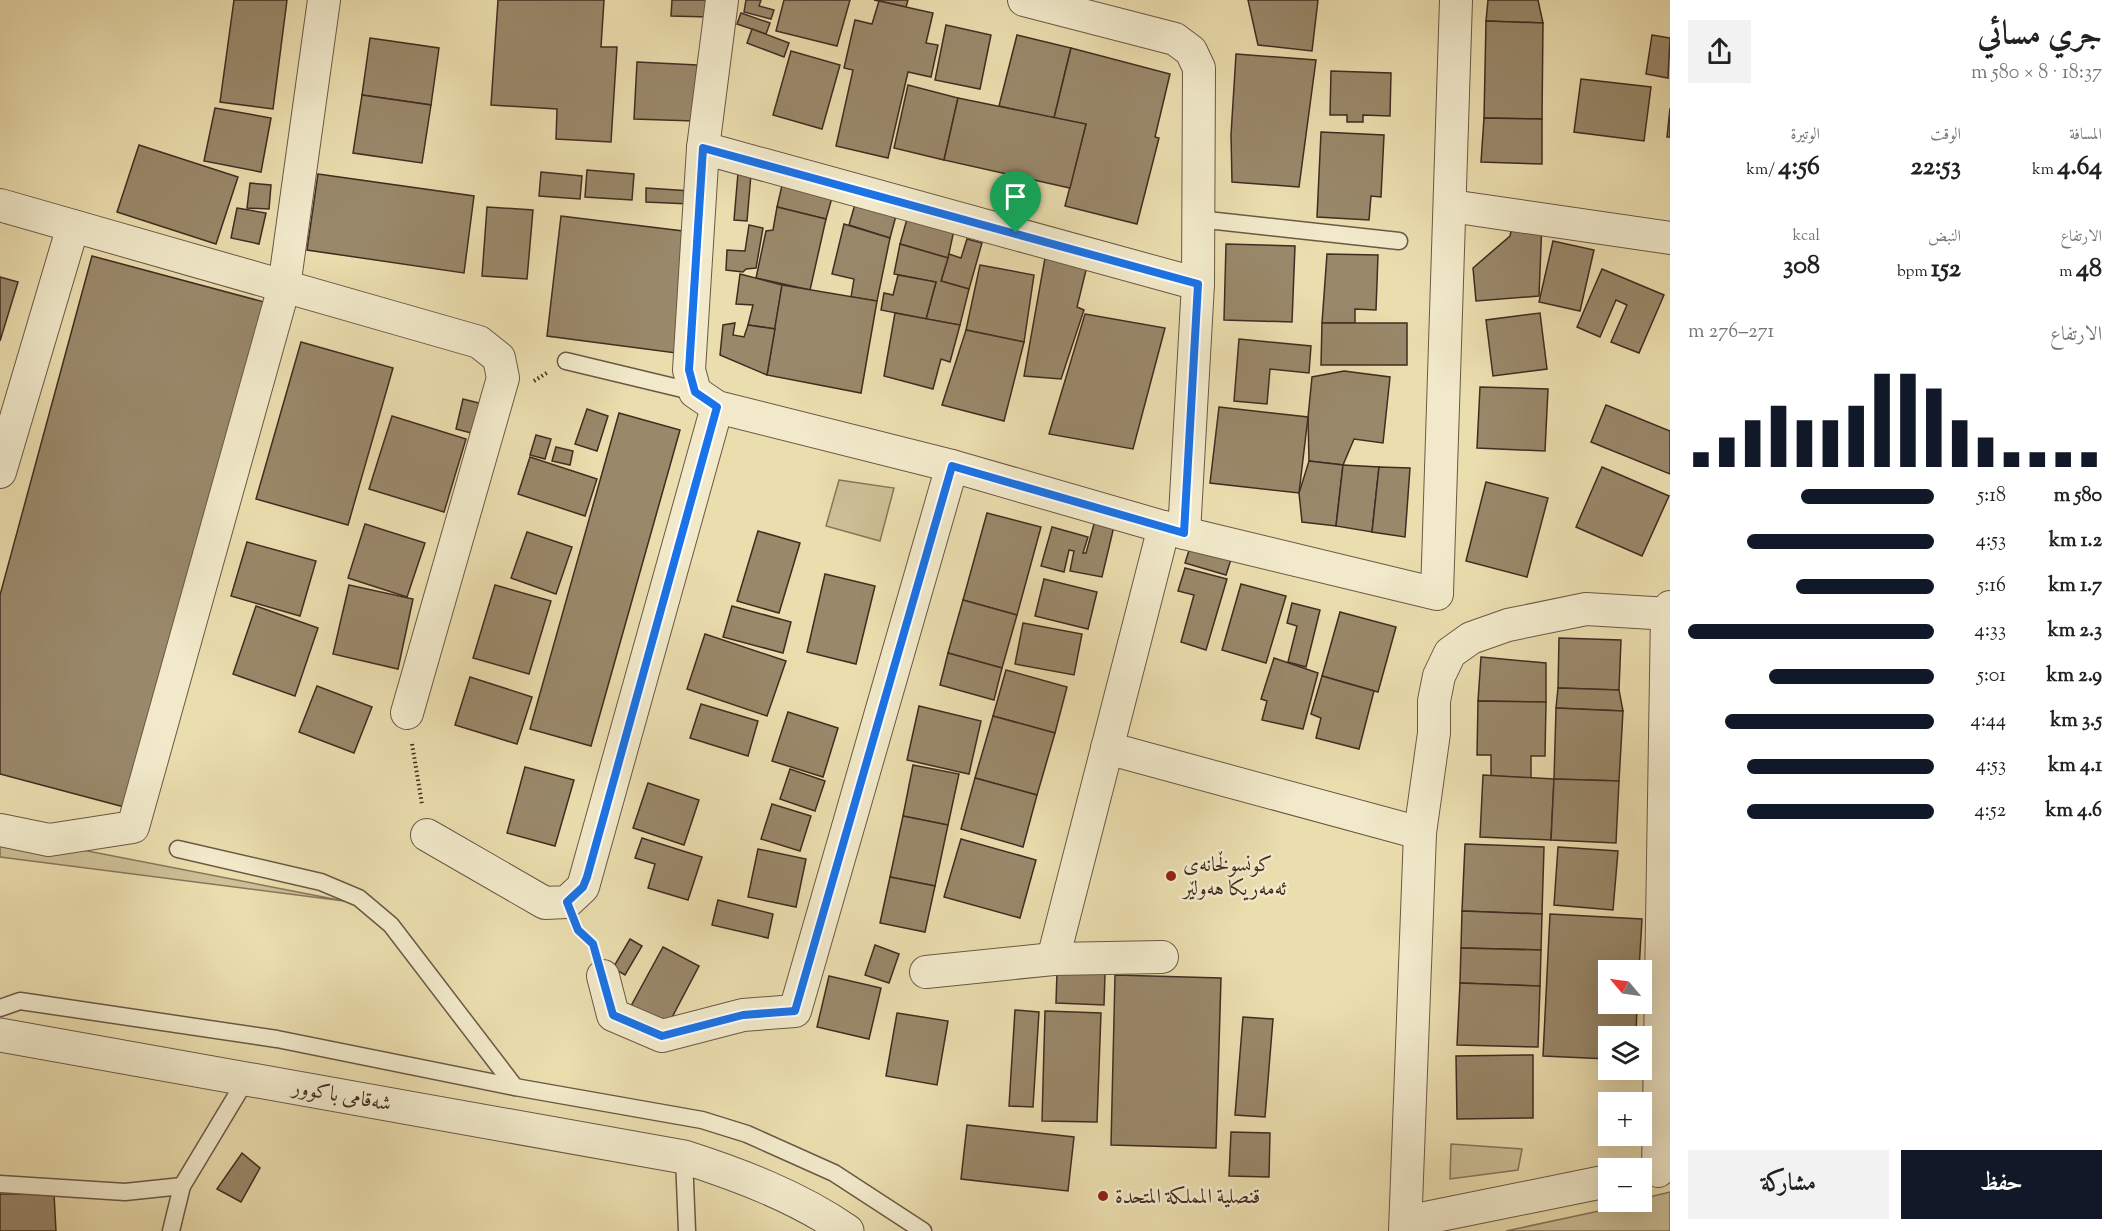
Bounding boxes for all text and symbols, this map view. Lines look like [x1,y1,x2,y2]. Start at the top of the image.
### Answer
text: جري مسائي [1977,12,2102,60]
button: share [1688,20,1751,83]
text: 18:37 · 8 × 580 m [1971,59,2102,88]
text: الوتيرة [1790,124,1820,147]
text: الوقت [1930,124,1961,147]
text: المسافة [2069,124,2102,147]
text: 4:56 [1778,149,1820,186]
text: 22:53 [1911,149,1961,186]
text: 4.64 [2057,149,2102,186]
text: /km [1746,159,1778,182]
text: km [2032,159,2057,182]
pin [990,171,1041,233]
icon: arrive [999,180,1032,213]
text: kcal [1793,225,1820,248]
text: النبض [1928,226,1961,249]
text: الارتفاع [2060,226,2102,249]
text: 308 [1783,248,1820,285]
text: 152 [1931,251,1961,288]
text: 48 [2076,251,2102,288]
text: bpm [1897,261,1931,284]
text: m [2059,261,2076,284]
text: 271–276 m [1688,318,1774,347]
text: الارتفاع [2050,321,2102,350]
text: 5:18 [1977,482,2006,511]
text: 580 m [2054,482,2102,511]
text: 4:53 [1976,527,2006,556]
text: 1.2 km [2049,527,2102,556]
text: 5:16 [1977,572,2006,601]
text: 1.7 km [2048,572,2102,601]
text: 4:33 [1975,617,2006,646]
text: 2.3 km [2048,617,2102,646]
text: 5:01 [1977,662,2006,691]
text: 2.9 km [2047,662,2102,691]
text: 4:44 [1971,707,2006,736]
text: 3.5 km [2050,707,2102,736]
text: 4:53 [1976,752,2006,781]
text: 4.1 km [2048,752,2102,781]
text: 4:52 [1975,797,2006,826]
text: 4.6 km [2046,797,2102,826]
place label: کونسوڵخانەی ئەمەریکا هەولێر [1181,851,1288,905]
marker: کونسوڵخانەی ئەمەریکا هەولێر [1164,869,1178,883]
north arrow [1598,960,1652,1014]
map controls [1598,960,1652,1212]
button: layers [1598,1026,1652,1080]
street label: شەقامی باکوور [288,1073,394,1120]
button: + [1598,1092,1652,1146]
button: مشاركة [1688,1150,1889,1219]
button: حفظ [1901,1150,2102,1219]
button: − [1598,1158,1652,1212]
place label: قنصلية المملكة المتحدة [1115,1183,1260,1213]
marker: قنصلية المملكة المتحدة [1096,1189,1110,1203]

